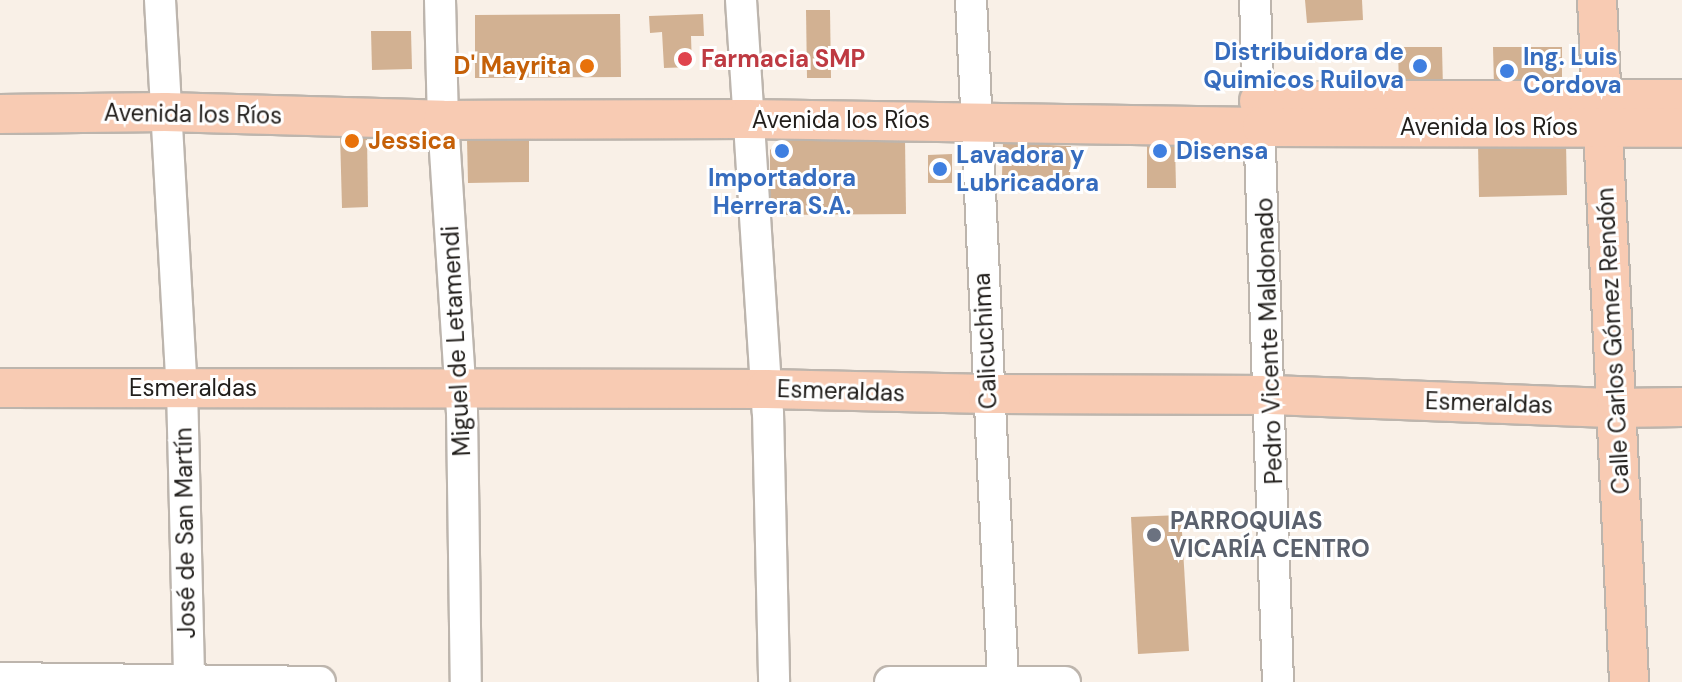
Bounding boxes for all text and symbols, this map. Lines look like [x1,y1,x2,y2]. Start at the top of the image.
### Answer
place label: Distribuidora de Quimicos Ruilova [1203,38,1404,94]
place label: Ing. Luis Cordova [1523,43,1622,99]
place label: Farmacia SMP [701,45,865,73]
marker: Farmacia SMP [676,50,694,68]
place label: D' Mayrita [453,52,571,80]
marker: D' Mayrita [578,57,596,75]
marker: Distribuidora de Quimicos Ruilova [1411,57,1429,75]
marker: Ing. Luis Cordova [1498,62,1516,80]
street label: Avenida los Ríos [104,98,282,130]
street label: Avenida los Ríos [752,106,930,134]
street label: Avenida los Ríos [1400,113,1578,141]
place label: Jessica [368,127,456,155]
marker: Jessica [343,132,361,150]
place label: Disensa [1176,137,1268,165]
place label: Lavadora y Lubricadora [956,141,1099,197]
marker: Importadora Herrera S.A. [773,142,791,160]
marker: Disensa [1151,142,1169,160]
marker: Lavadora y Lubricadora [931,160,949,178]
place label: Importadora Herrera S.A. [708,164,856,220]
street label: Calle Carlos Gómez Rendón [1591,187,1635,495]
street label: Pedro Vicente Maldonado [1250,197,1288,485]
street label: Miguel de Letamendi [436,225,476,457]
street label: Calicuchima [967,272,1003,410]
street label: Esmeraldas [129,374,257,402]
street label: Esmeraldas [777,374,905,408]
street label: Esmeraldas [1425,386,1553,420]
street label: José de San Martín [169,427,201,639]
place label: PARROQUIAS VICARÍA CENTRO [1170,507,1370,563]
marker: PARROQUIAS VICARÍA CENTRO [1145,526,1163,544]

